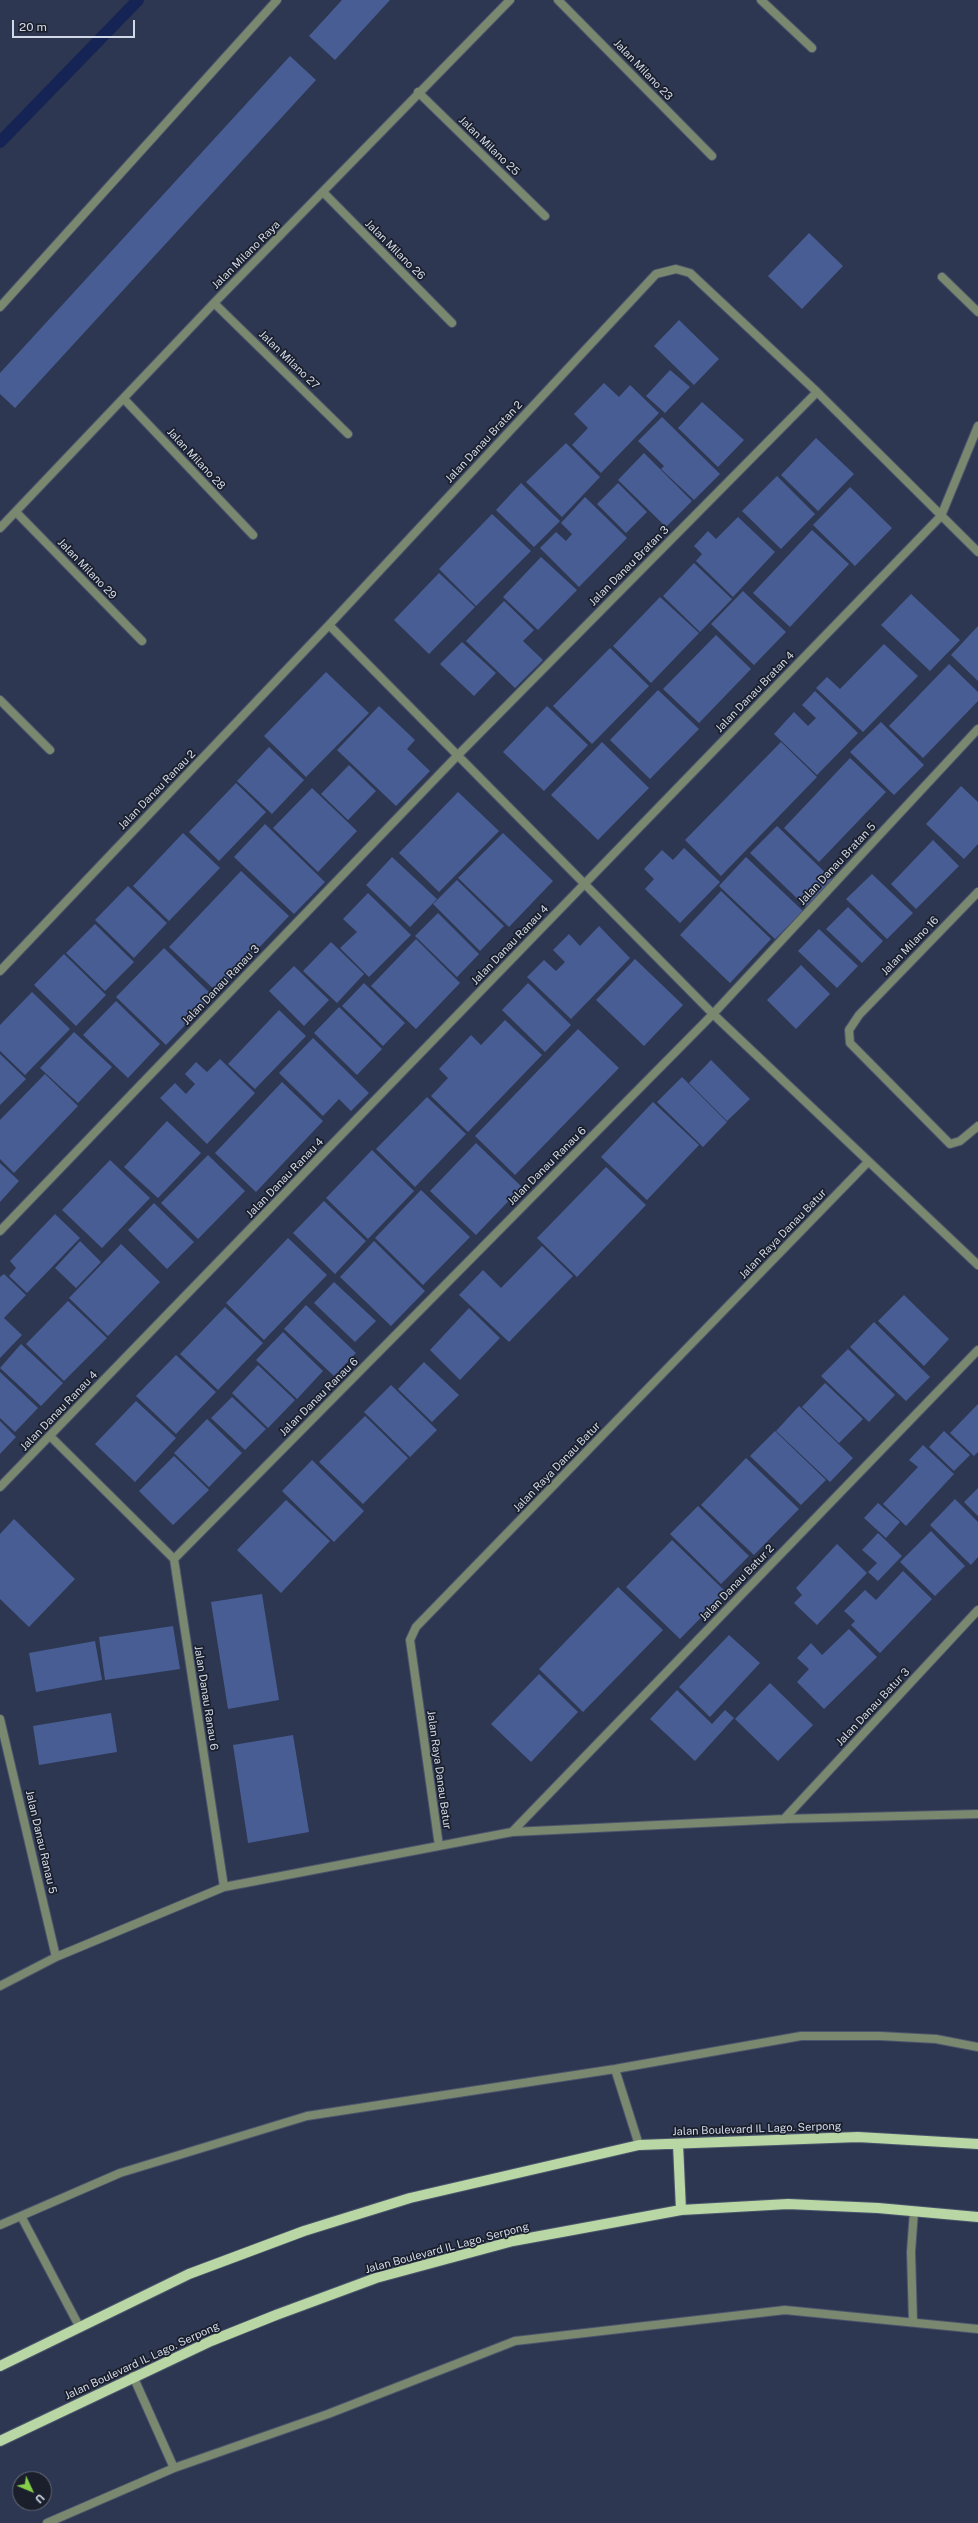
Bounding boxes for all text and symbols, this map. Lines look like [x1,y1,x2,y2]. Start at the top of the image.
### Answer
scale bar [14,12,137,38]
text: 20 m [19,20,47,34]
street label: Jalan Milano 23 [611,37,675,103]
street label: Jalan Milano 25 [456,114,522,178]
street label: Jalan Milano 26 [362,217,428,283]
street label: Jalan Milano Raya [209,218,283,292]
street label: Jalan Milano 27 [256,328,322,392]
street label: Jalan Danau Bratan 2 [443,398,525,486]
street label: Jalan Milano 28 [164,425,228,493]
street label: Jalan Danau Bratan 3 [586,523,672,609]
street label: Jalan Milano 29 [55,536,119,602]
street label: Jalan Danau Bratan 4 [713,649,797,735]
street label: Jalan Danau Ranau 2 [116,748,198,832]
street label: Jalan Danau Bratan 5 [795,820,879,908]
street label: Jalan Danau Ranau 4 [469,902,551,988]
street label: Jalan Milano 16 [878,914,942,978]
street label: Jalan Danau Ranau 3 [180,942,262,1028]
street label: Jalan Danau Ranau 6 [505,1124,589,1208]
street label: Jalan Danau Ranau 4 [244,1135,326,1221]
street label: Jalan Raya Danau Batur [737,1186,829,1282]
street label: Jalan Danau Ranau 6 [277,1355,361,1439]
street label: Jalan Danau Ranau 4 [18,1368,100,1454]
street label: Jalan Raya Danau Batur [511,1419,603,1515]
street label: Jalan Danau Batur 2 [697,1542,777,1624]
street label: Jalan Danau Ranau 6 [191,1645,221,1751]
street label: Jalan Danau Batur 3 [833,1665,913,1749]
street label: Jalan Raya Danau Batur [424,1710,454,1830]
street label: Jalan Danau Ranau 5 [23,1789,59,1895]
street label: Jalan Boulevard IL Lago. Serpong [672,2119,842,2139]
street label: Jalan Boulevard IL Lago. Serpong [364,2220,530,2276]
street label: Jalan Boulevard IL Lago. Serpong [63,2319,221,2403]
north arrow [12,2471,52,2511]
text: U [33,2492,47,2506]

